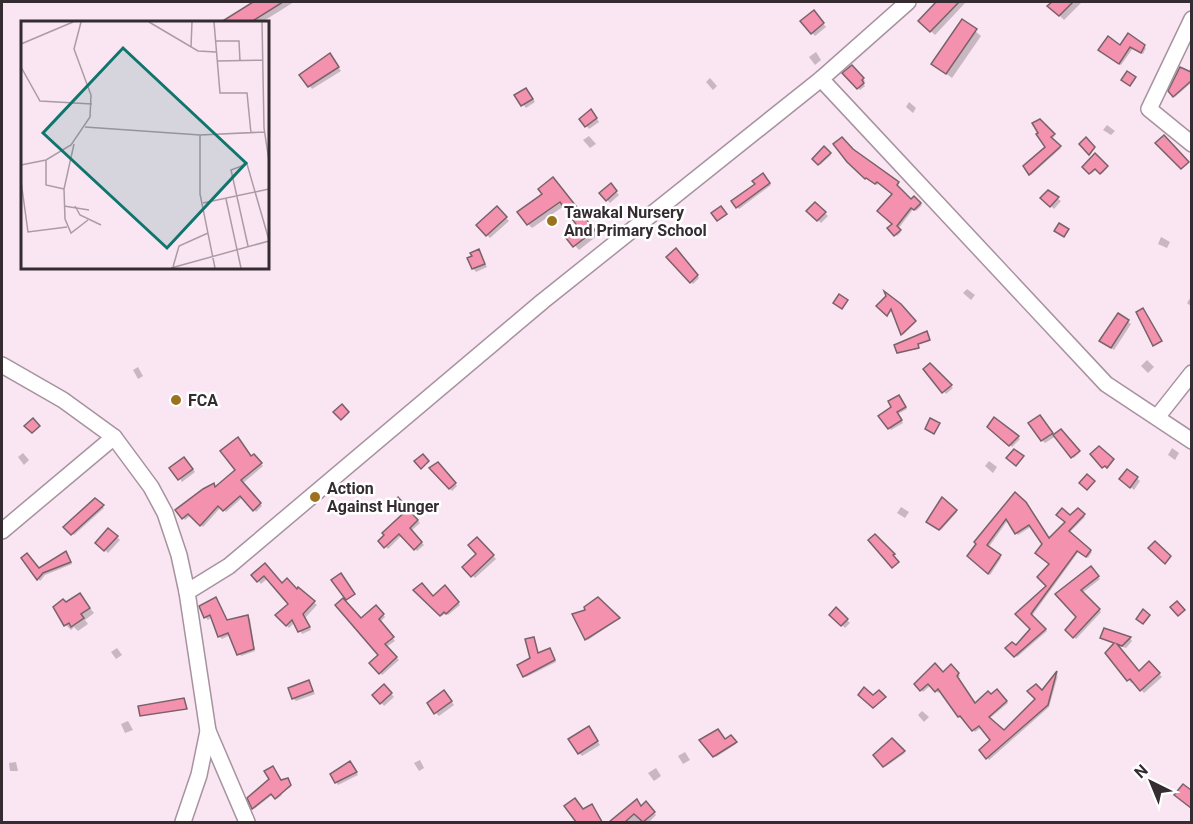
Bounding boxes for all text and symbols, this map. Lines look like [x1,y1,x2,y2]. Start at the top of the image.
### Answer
inset map [21,21,268,268]
place label: Tawakal Nursery And Primary School [564,203,707,240]
marker: Tawakal Nursery And Primary School [545,214,559,228]
place label: FCA [188,391,218,410]
marker: FCA [169,393,183,407]
place label: Action Against Hunger [327,479,439,516]
marker: Action Against Hunger [308,490,322,504]
north arrow [1121,752,1181,812]
text: N [1131,761,1152,782]

